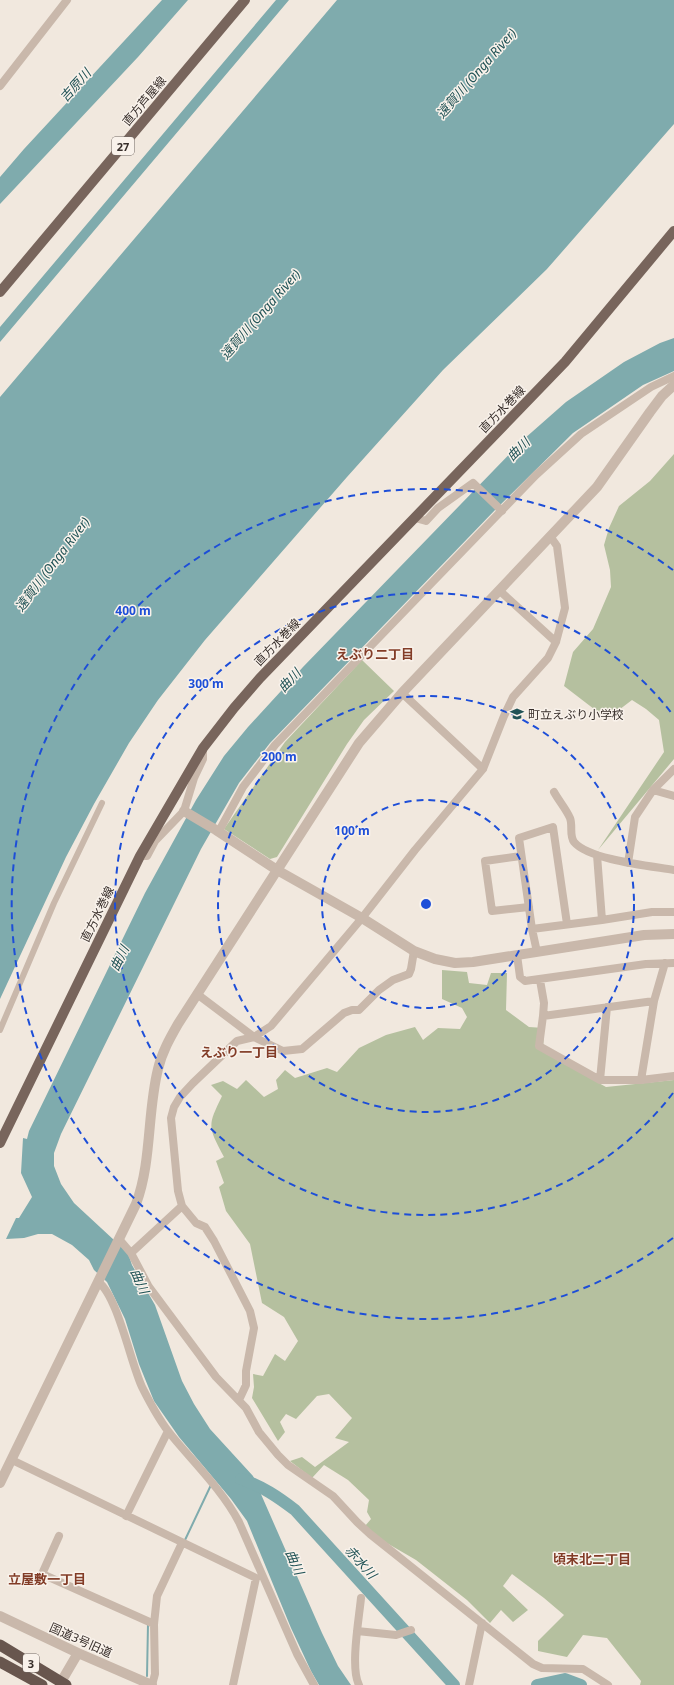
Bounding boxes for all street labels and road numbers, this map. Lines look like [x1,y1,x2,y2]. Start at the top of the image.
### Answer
street label: 直方芦屋線 [118,73,170,129]
road number: 27 [112,137,134,155]
street label: 直方水巻線 [475,382,529,436]
street label: 直方水巻線 [250,615,304,669]
street label: 直方水巻線 [76,883,118,945]
street label: 国道3号旧道 [47,1619,115,1661]
road number: 3 [23,1654,39,1672]

